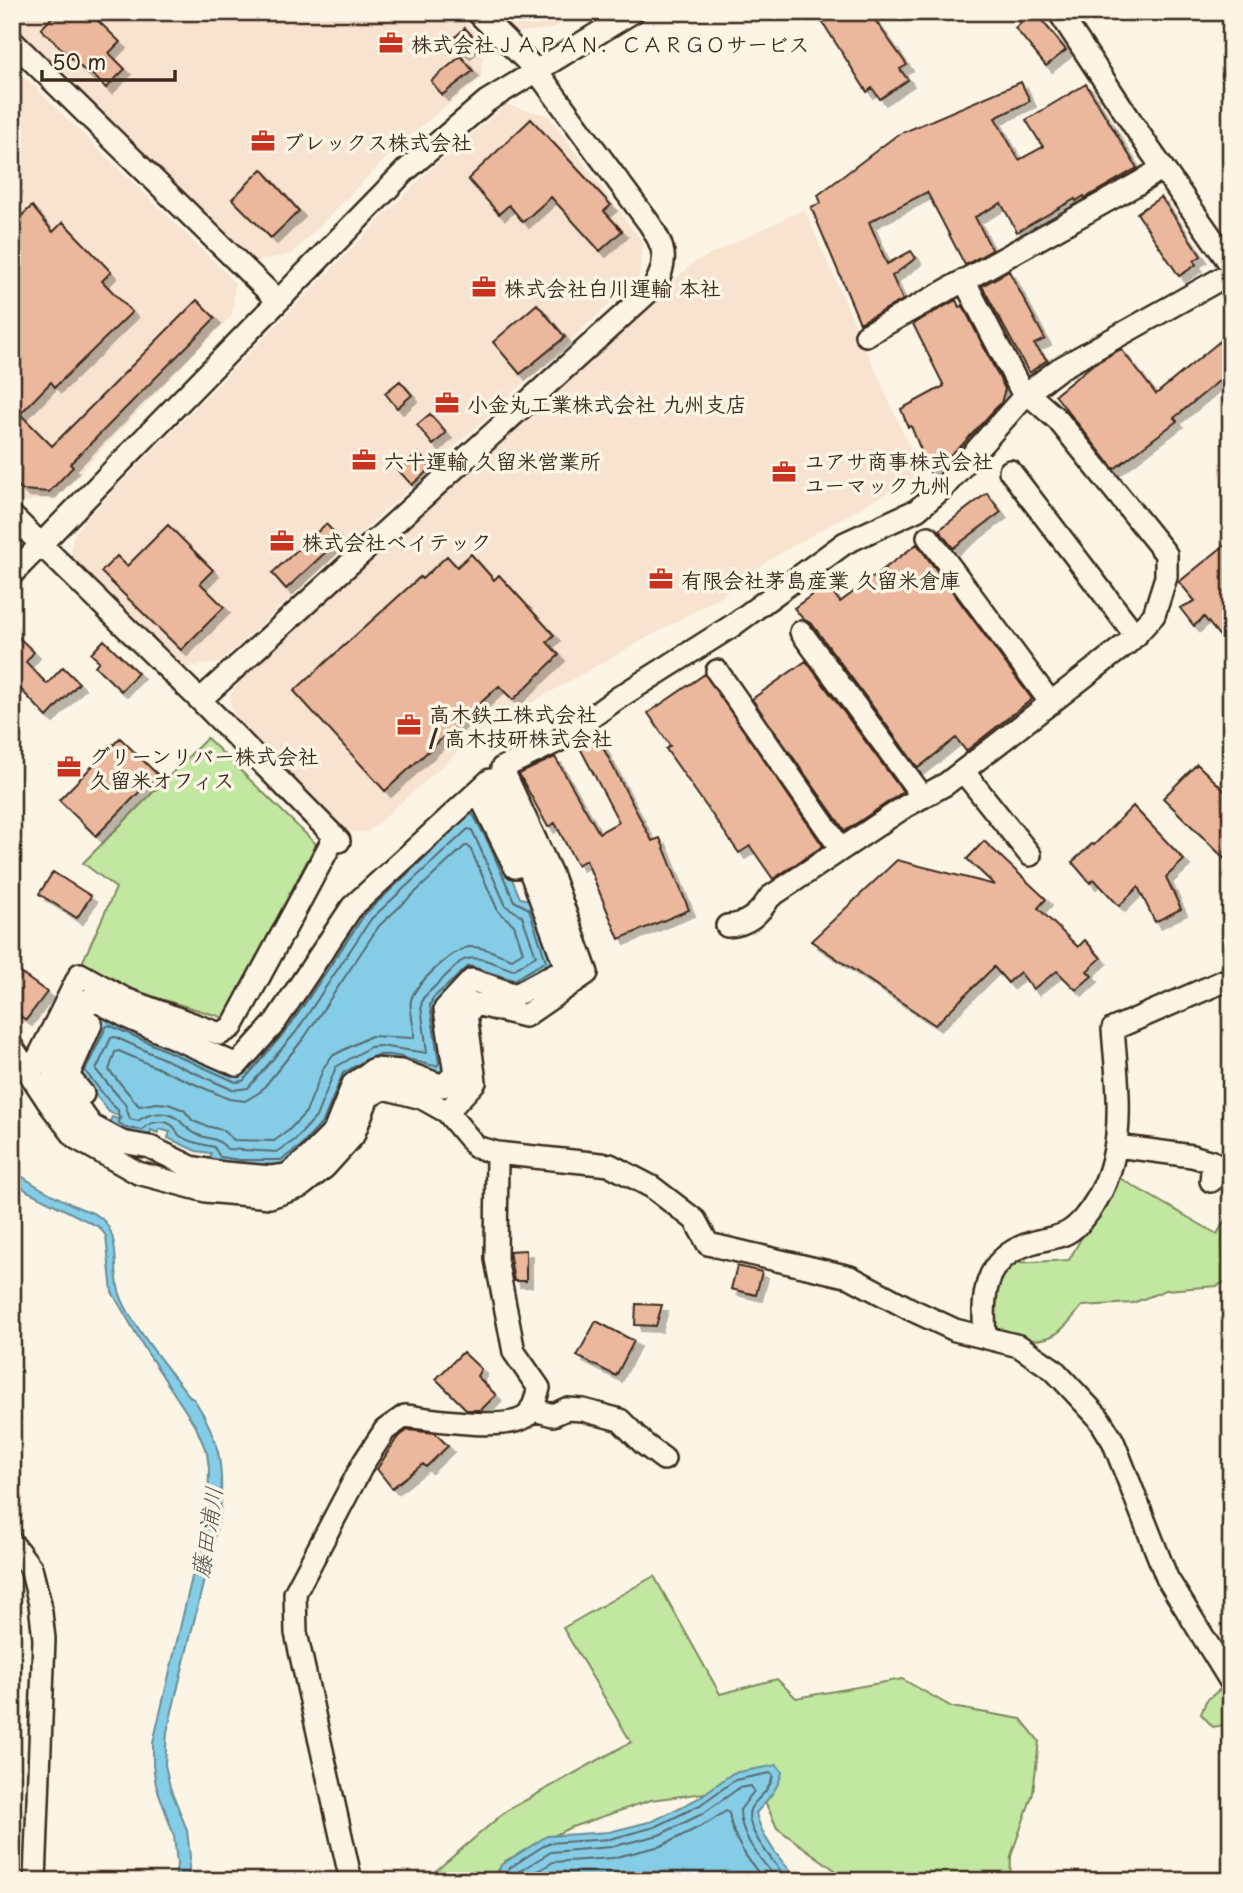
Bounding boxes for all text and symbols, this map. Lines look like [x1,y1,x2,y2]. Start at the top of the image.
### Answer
place label: 株式会社ＪＡＰＡＮ．ＣＡＲＧＯサービス [411,27,810,59]
office icon: 株式会社ＪＡＰＡＮ．ＣＡＲＧＯサービス [377,29,405,57]
scale bar [42,38,175,82]
text: 50 m [52,45,106,77]
place label: ブレックス株式会社 [283,125,472,157]
office icon: ブレックス株式会社 [249,127,277,155]
place label: 株式会社白川運輸 本社 [504,271,721,303]
office icon: 株式会社白川運輸 本社 [470,273,498,301]
place label: 小金丸工業株式会社 九州支店 [467,387,747,419]
office icon: 小金丸工業株式会社 九州支店 [433,389,461,417]
place label: 六十運輸 久留米営業所 [384,444,601,476]
place label: ユアサ商事株式会社 ユーマック九州 [804,444,993,500]
office icon: 六十運輸 久留米営業所 [350,446,378,474]
office icon: ユアサ商事株式会社 ユーマック九州 [770,458,798,486]
place label: 株式会社ベイテック [302,525,491,557]
office icon: 株式会社ベイテック [268,527,296,555]
place label: 有限会社茅島産業 久留米倉庫 [681,563,961,595]
office icon: 有限会社茅島産業 久留米倉庫 [647,565,675,593]
place label: 高木鉄工株式会社 / 高木技研株式会社 [428,697,612,753]
office icon: 高木鉄工株式会社 / 高木技研株式会社 [395,711,423,739]
place label: グリーンリバー株式会社 久留米オフィス [89,739,319,795]
office icon: グリーンリバー株式会社 久留米オフィス [55,753,83,781]
water label: 藤田浦川 [182,1484,230,1580]

